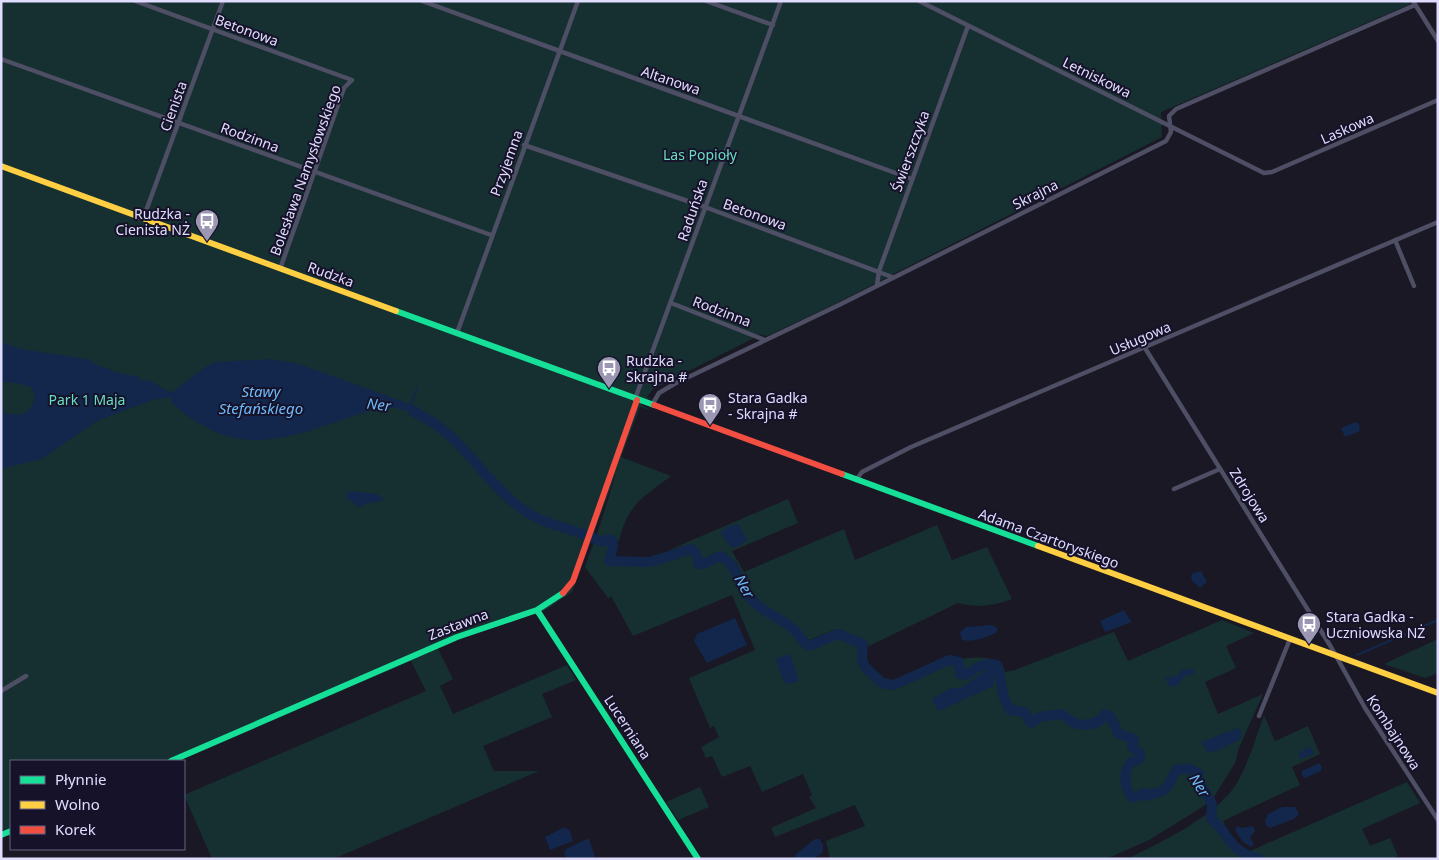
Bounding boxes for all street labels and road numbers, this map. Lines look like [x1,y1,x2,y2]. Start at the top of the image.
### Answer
street label: Betonowa [213,10,281,50]
street label: Letniskowa [1060,52,1134,102]
street label: Altanowa [639,61,703,99]
street label: Cienista [155,78,191,134]
street label: Bolesława Namysłowskiego [265,82,345,258]
street label: Świerszczyka [887,108,933,194]
street label: Laskowa [1317,108,1377,148]
street label: Rodzinna [218,118,282,156]
street label: Przyjemna [485,127,527,199]
street label: Skrajna [1009,174,1061,214]
street label: Raduńska [673,176,711,244]
street label: Betonowa [721,194,789,234]
street label: Rudzka [305,257,357,291]
street label: Rodzinna [690,291,754,331]
street label: Usługowa [1106,317,1174,359]
street label: Zdrojowa [1226,464,1274,526]
street label: Adama Czartoryskiego [976,504,1122,572]
street label: Zastawna [425,604,491,644]
street label: Lucerniana [600,691,656,763]
street label: Kombajnowa [1363,691,1425,773]

